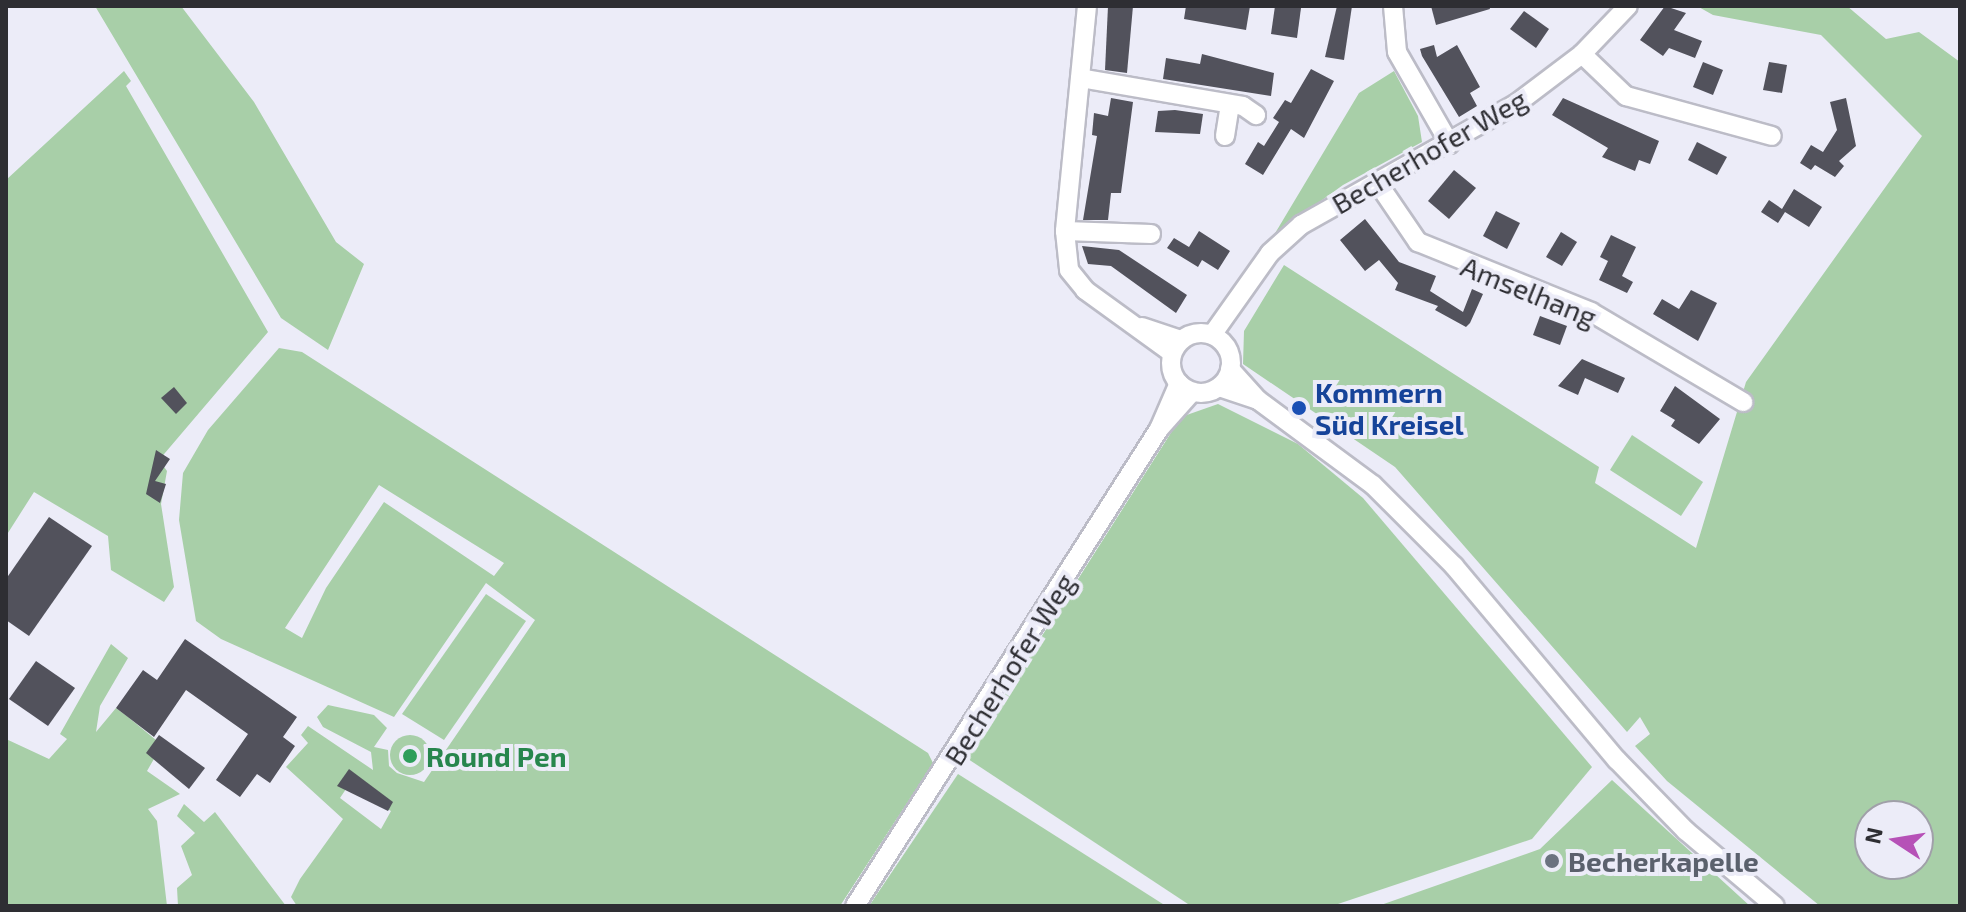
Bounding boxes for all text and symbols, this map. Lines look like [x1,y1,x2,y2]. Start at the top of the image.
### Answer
street label: Becherhofer Weg [1325,81,1533,221]
street label: Amselhang [1456,249,1602,333]
place label: Kommern Süd Kreisel [1315,375,1464,441]
marker: Kommern Süd Kreisel [1290,399,1308,417]
street label: Becherhofer Weg [936,567,1082,771]
place label: Round Pen [426,739,567,773]
marker: Round Pen [401,747,419,765]
north arrow [1854,800,1934,880]
text: N [1858,825,1887,846]
place label: Becherkapelle [1568,844,1759,878]
marker: Becherkapelle [1543,852,1561,870]

